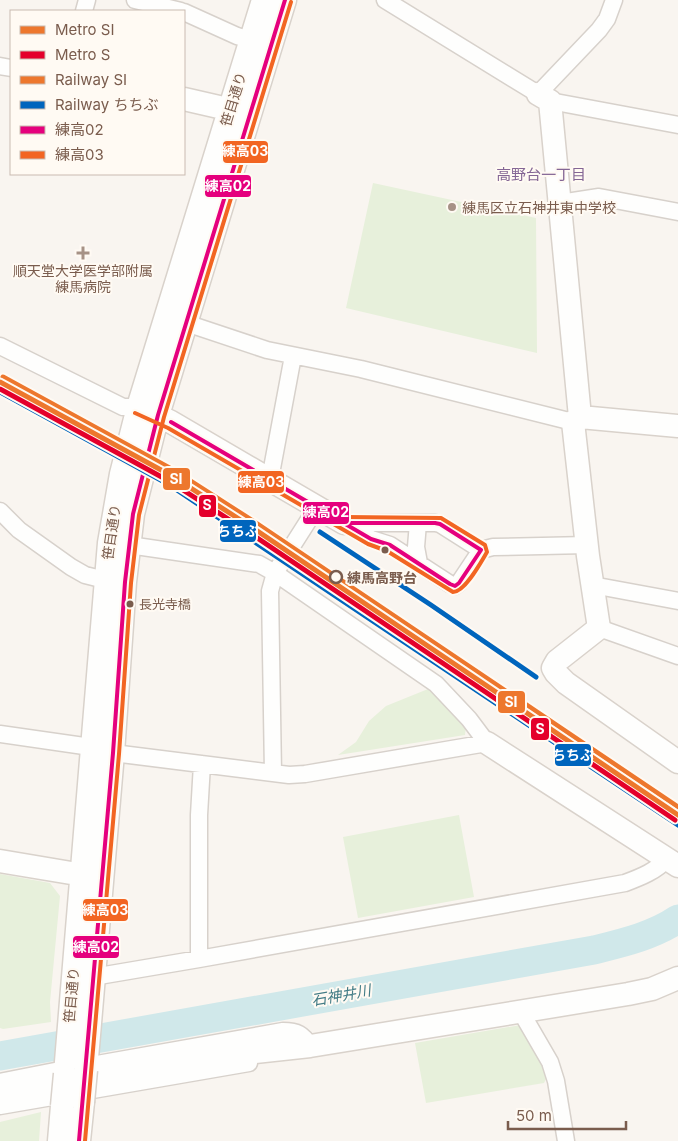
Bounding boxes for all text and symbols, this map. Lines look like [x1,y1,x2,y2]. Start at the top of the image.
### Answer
legend [10,10,185,175]
text: Metro SI [55,20,114,39]
text: Metro S [55,45,110,64]
text: Railway SI [55,70,127,89]
street label: 笹目通り [217,70,249,128]
text: Railway ちちぶ [55,95,158,114]
text: 練高02 [55,120,104,139]
line badge: 練高03 [222,140,269,164]
text: 練高03 [222,142,268,159]
text: 練高03 [55,145,104,164]
district label: 高野台一丁目 [496,165,586,184]
line badge: 練高02 [204,174,252,198]
text: 練高02 [205,177,251,194]
place label: 練馬区立石神井東中学校 [462,199,616,216]
marker: 練馬区立石神井東中学校 [446,201,458,213]
marker: 順天堂大学医学部附属 練馬病院 [76,246,90,260]
place label: 順天堂大学医学部附属 練馬病院 [13,262,153,295]
line badge: SI [162,467,191,491]
text: SI [169,470,183,487]
line badge: 練高03 [237,470,285,494]
text: 練高03 [238,473,284,490]
line badge: S [198,494,217,518]
text: S [202,496,212,513]
line badge: 練高02 [302,501,350,525]
street label: 笹目通り [99,503,123,561]
text: 練高02 [303,503,349,520]
line badge: ちちぶ [219,519,257,543]
text: ちちぶ [217,522,259,539]
unlabelled marker [380,545,390,555]
place label: 練馬高野台 [347,569,417,586]
marker: 練馬高野台 [329,570,343,584]
place label: 長光寺橋 [139,596,191,612]
marker: 長光寺橋 [125,599,135,609]
line badge: SI [497,690,526,714]
text: SI [504,693,518,710]
line badge: S [530,717,550,741]
text: S [535,720,545,737]
line badge: ちちぶ [554,743,592,767]
text: ちちぶ [552,746,594,763]
line badge: 練高03 [82,898,129,922]
text: 練高03 [82,901,128,918]
line badge: 練高02 [72,935,120,959]
text: 練高02 [73,938,119,955]
street label: 笹目通り [60,966,82,1024]
water label: 石神井川 [310,980,374,1010]
scale bar [508,1098,626,1130]
text: 50 m [516,1106,552,1125]

